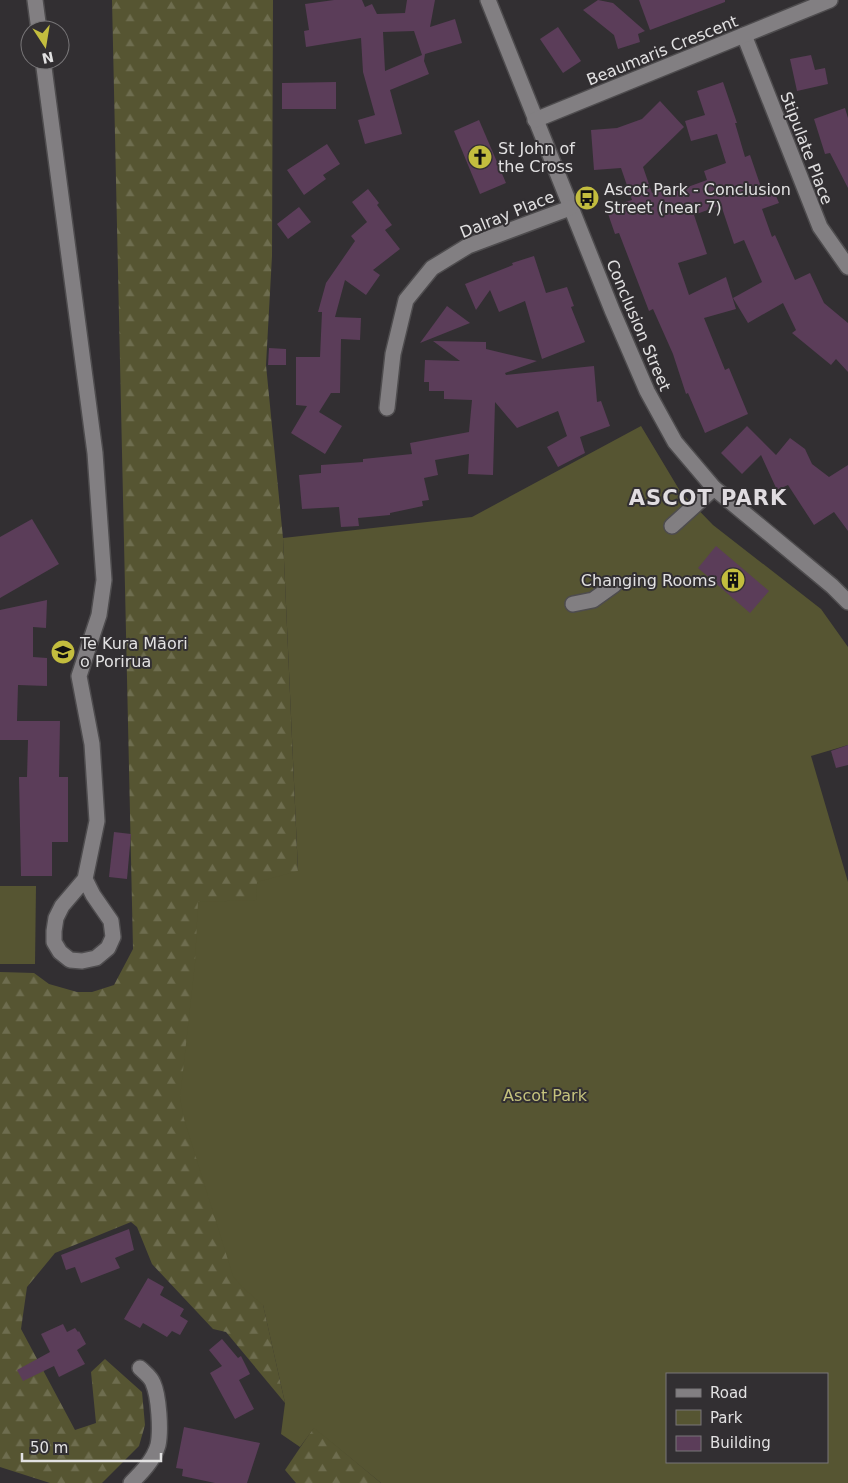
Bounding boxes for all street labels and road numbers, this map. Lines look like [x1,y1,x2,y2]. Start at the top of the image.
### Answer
street label: Beaumaris Crescent [584,11,740,89]
street label: Stipulate Place [776,89,837,207]
street label: Dalray Place [457,187,557,242]
street label: Conclusion Street [602,257,675,394]

